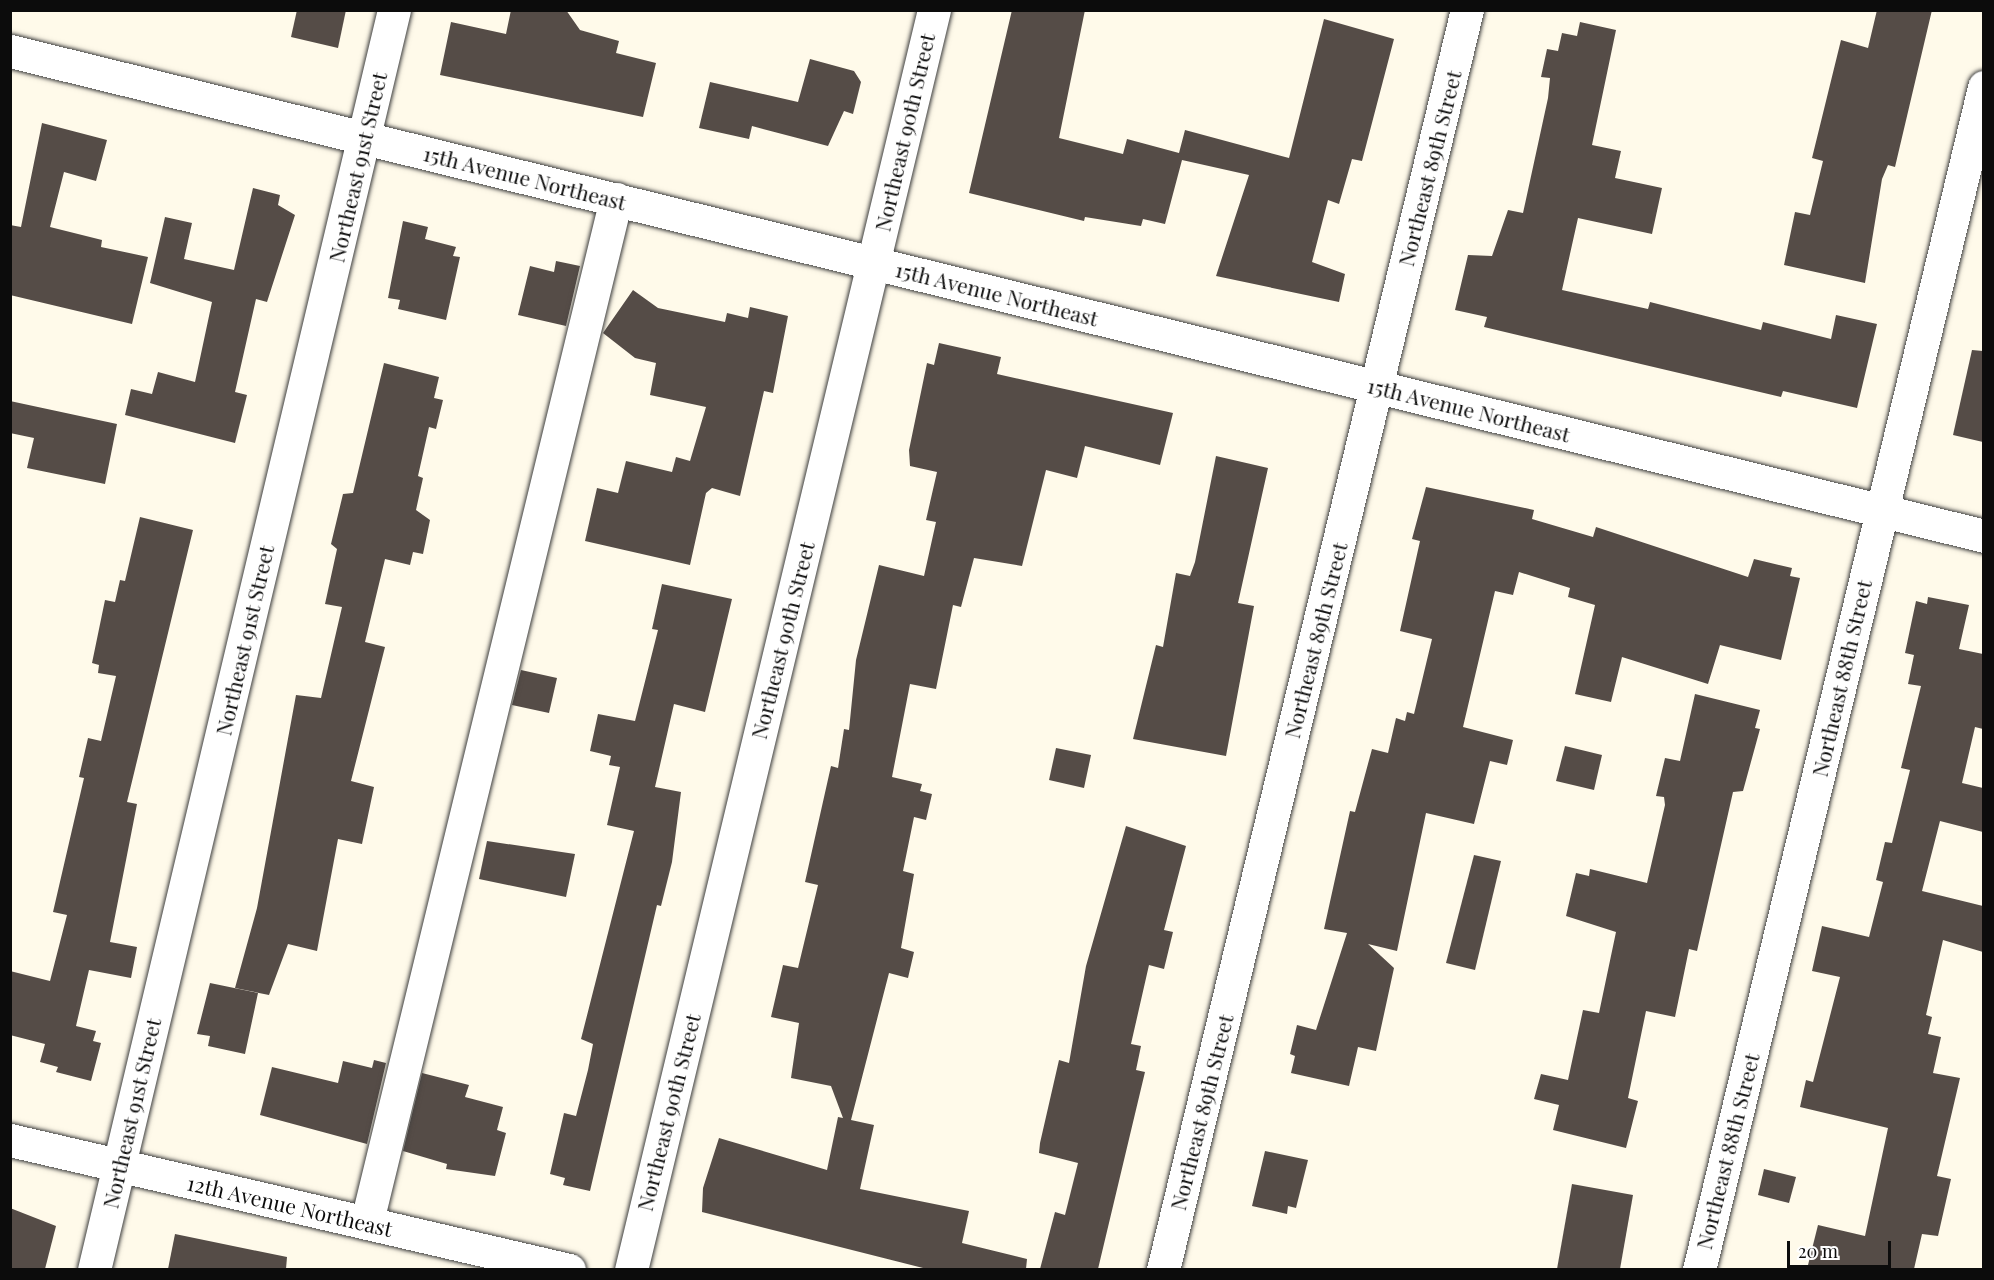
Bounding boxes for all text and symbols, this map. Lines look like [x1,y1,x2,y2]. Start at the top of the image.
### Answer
street label: Northeast 90th Street [869,30,939,234]
street label: Northeast 89th Street [1392,67,1466,269]
street label: Northeast 91st Street [323,69,391,265]
street label: 15th Avenue Northeast [421,140,629,214]
street label: 15th Avenue Northeast [893,256,1101,330]
street label: 15th Avenue Northeast [1365,372,1573,446]
street label: Northeast 90th Street [745,539,819,741]
street label: Northeast 89th Street [1278,539,1352,741]
street label: Northeast 91st Street [210,542,278,738]
street label: Northeast 88th Street [1806,577,1876,779]
street label: Northeast 90th Street [631,1011,705,1213]
street label: Northeast 89th Street [1164,1011,1238,1213]
street label: Northeast 91st Street [97,1015,165,1211]
street label: Northeast 88th Street [1690,1050,1764,1252]
street label: 12th Avenue Northeast [185,1169,395,1241]
scale bar [1790,1229,1894,1267]
text: 20 m [1798,1239,1838,1263]

